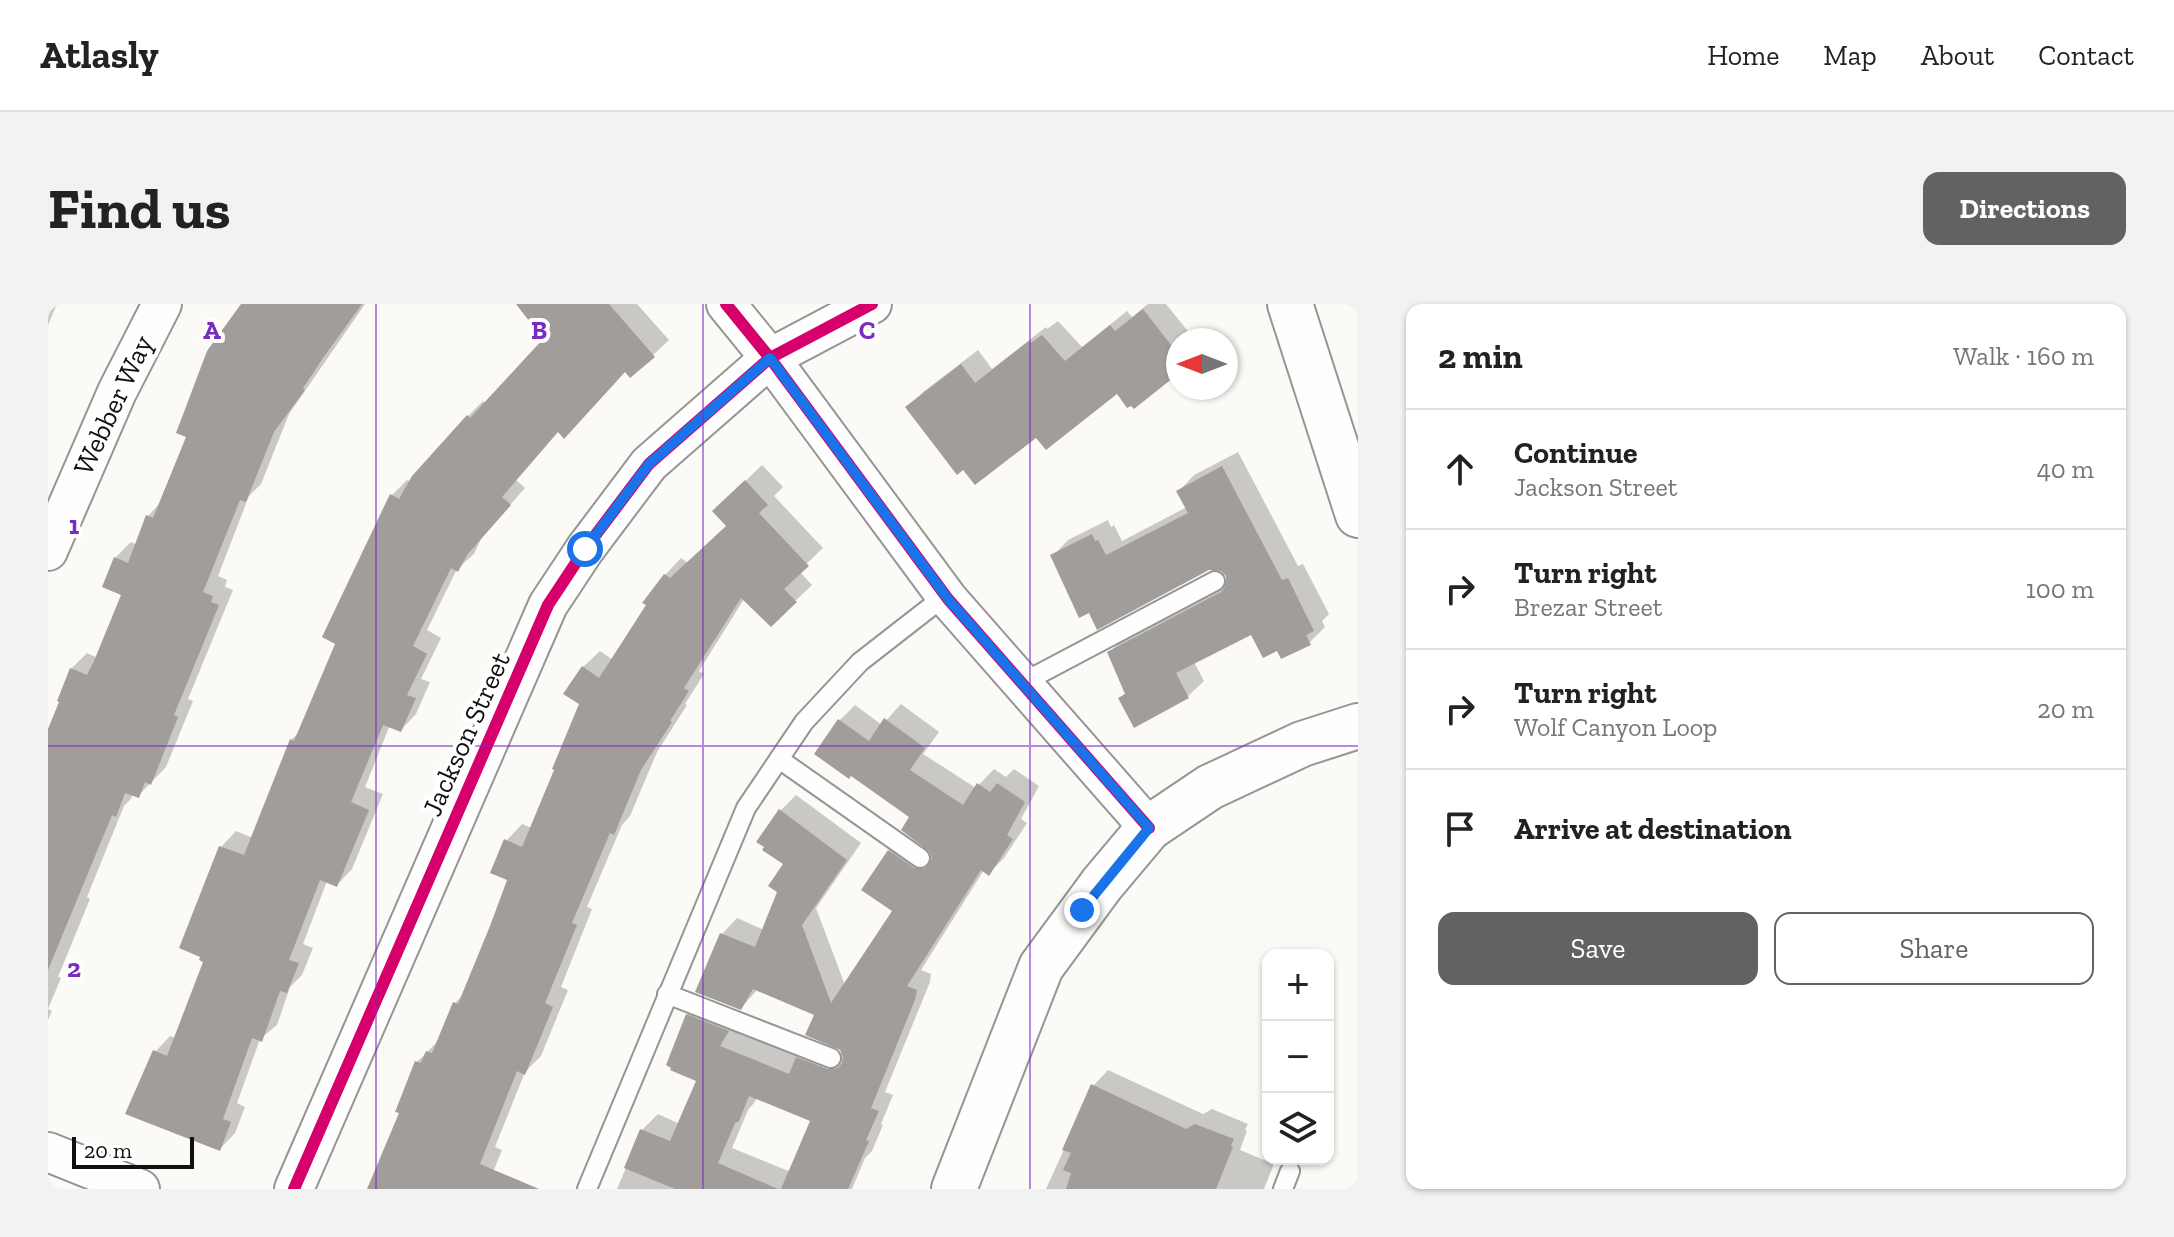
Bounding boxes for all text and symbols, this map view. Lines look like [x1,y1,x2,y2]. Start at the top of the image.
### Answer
text: Atlasly [40,32,159,78]
text: Home [1707,39,1779,72]
text: Map [1823,39,1877,72]
text: About [1921,39,1994,72]
text: Contact [2038,39,2134,72]
button: Directions [1923,172,2126,245]
text: Find us [48,175,231,242]
text: A [203,314,221,346]
text: B [531,314,547,346]
text: C [859,314,875,346]
north arrow [1166,328,1238,400]
street label: Webber Way [66,329,160,480]
text: 2 min [1438,336,1523,377]
text: Walk · 160 m [1953,340,2094,372]
text: Continue [1514,435,1638,471]
icon: ahead [1438,447,1482,491]
text: 40 m [2037,453,2094,485]
text: Jackson Street [1514,471,1677,503]
text: 1 [69,509,80,541]
route start [567,531,603,567]
text: Turn right [1514,555,1656,591]
icon: right [1438,567,1482,611]
text: 100 m [2026,573,2094,605]
text: Brezar Street [1514,591,1662,623]
street label: Jackson Street [415,646,517,821]
text: Turn right [1514,675,1656,711]
icon: right [1438,687,1482,731]
text: 20 m [2037,693,2094,725]
text: Wolf Canyon Loop [1514,711,1717,743]
icon: arrive [1438,807,1482,851]
text: Arrive at destination [1514,811,1791,847]
route end [1064,892,1100,928]
button: Save [1438,912,1758,985]
button: Share [1774,912,2094,985]
map controls [1262,949,1334,1165]
button: + [1262,949,1334,1021]
text: 2 [67,952,81,984]
button: − [1262,1021,1334,1093]
button: layers [1262,1093,1334,1165]
scale bar [72,1133,194,1169]
text: 20 m [84,1137,132,1164]

